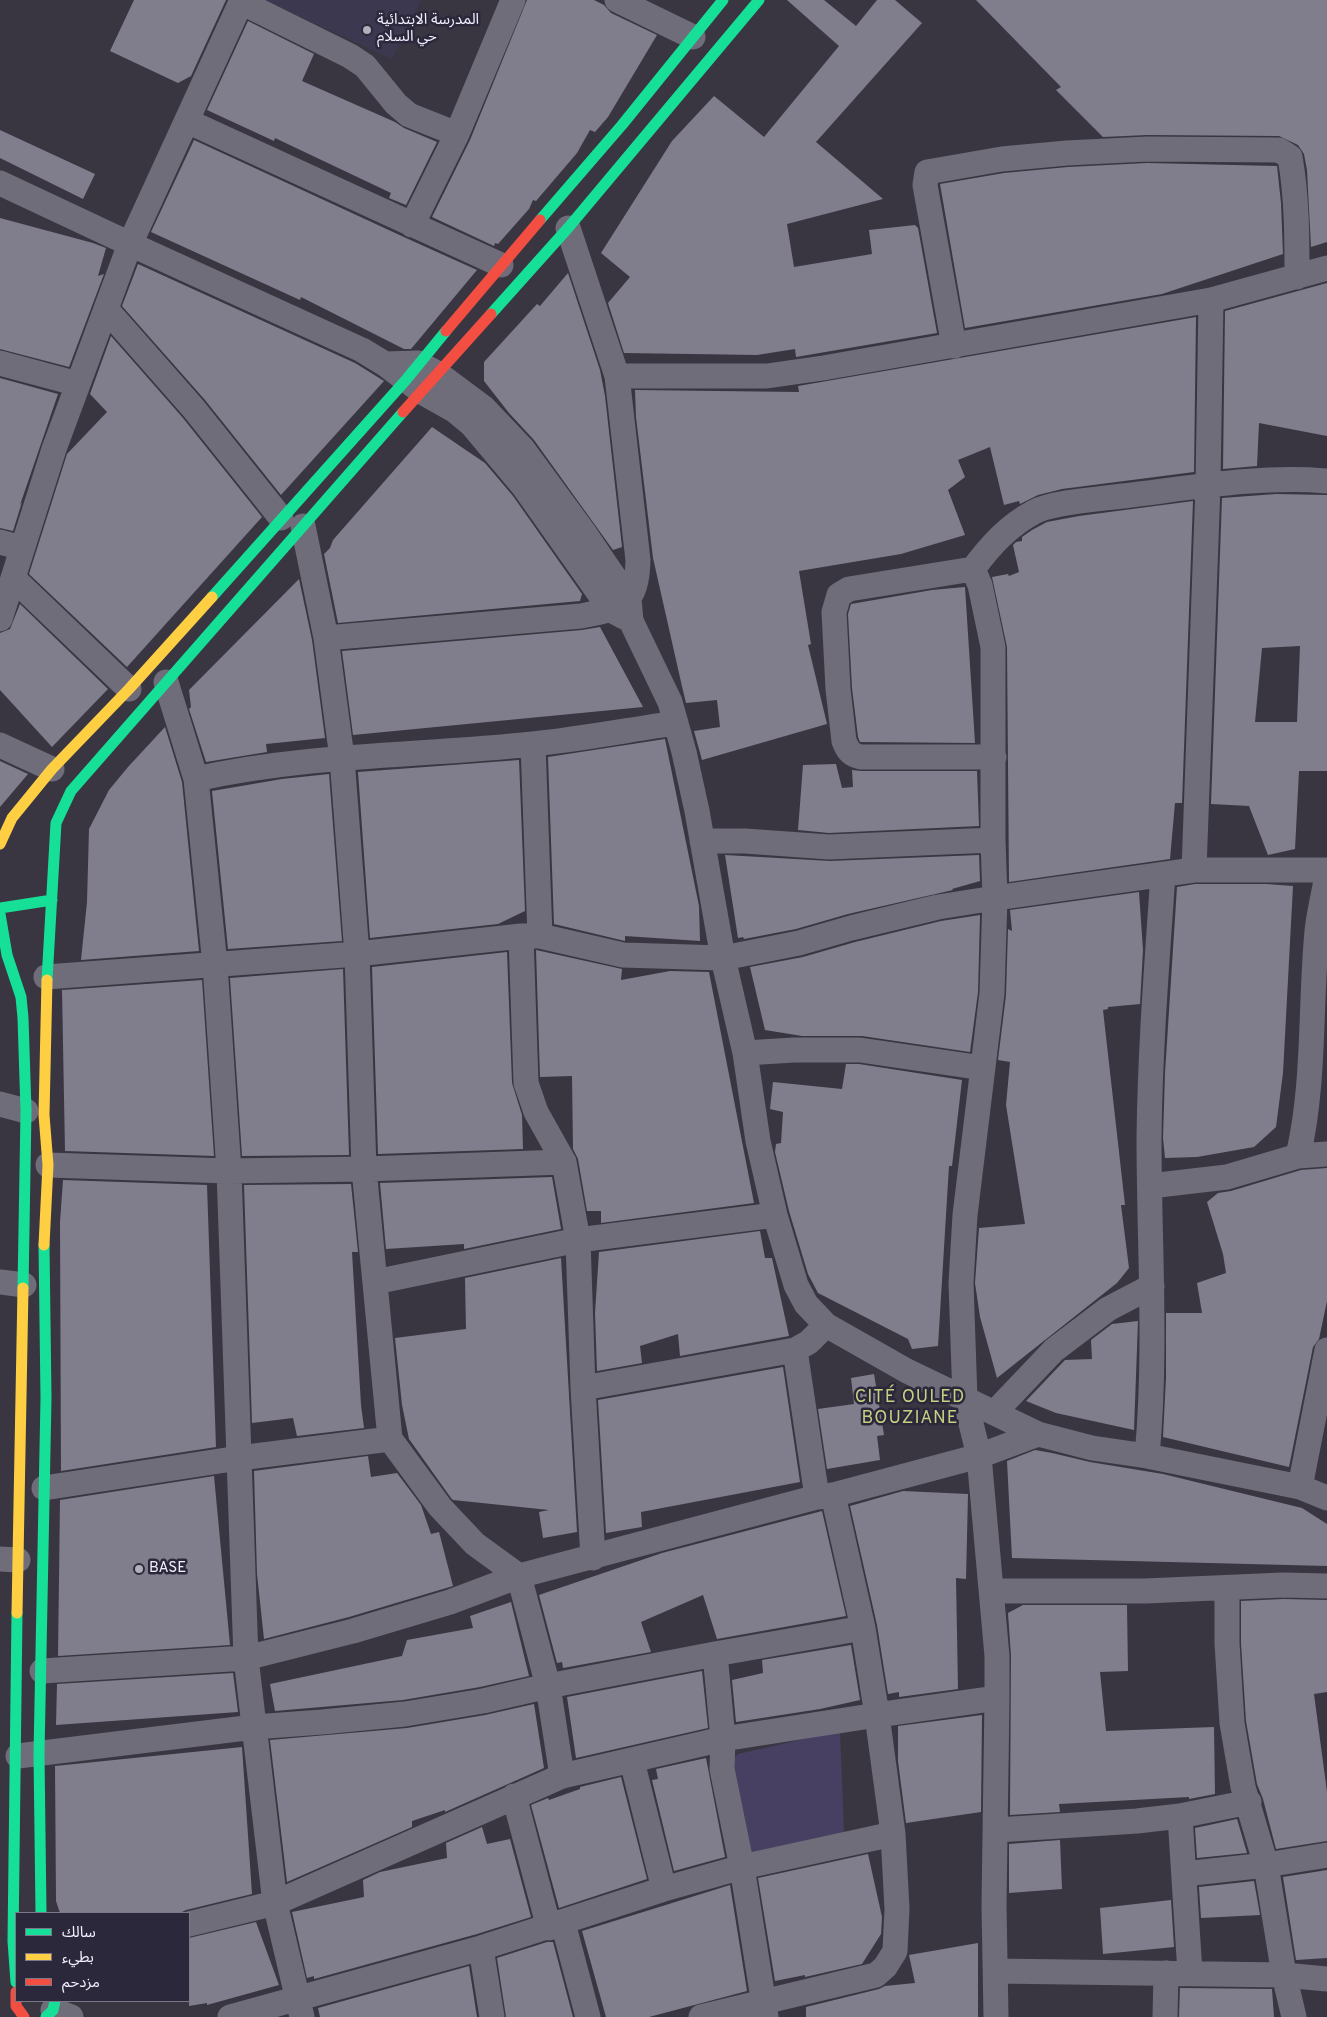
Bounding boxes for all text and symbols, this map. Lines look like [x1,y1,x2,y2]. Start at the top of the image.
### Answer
place label: المدرسة الابتدائية حي السلام [377,12,479,47]
marker: المدرسة الابتدائية حي السلام [361,24,373,36]
district label: CITÉ OULED BOUZIANE [854,1387,966,1430]
place label: BASE [149,1560,186,1578]
marker: BASE [133,1563,145,1575]
legend [15,1912,190,2002]
text: سالك [62,1924,96,1943]
text: بطيء [62,1949,94,1968]
text: مزدحم [62,1974,100,1993]

